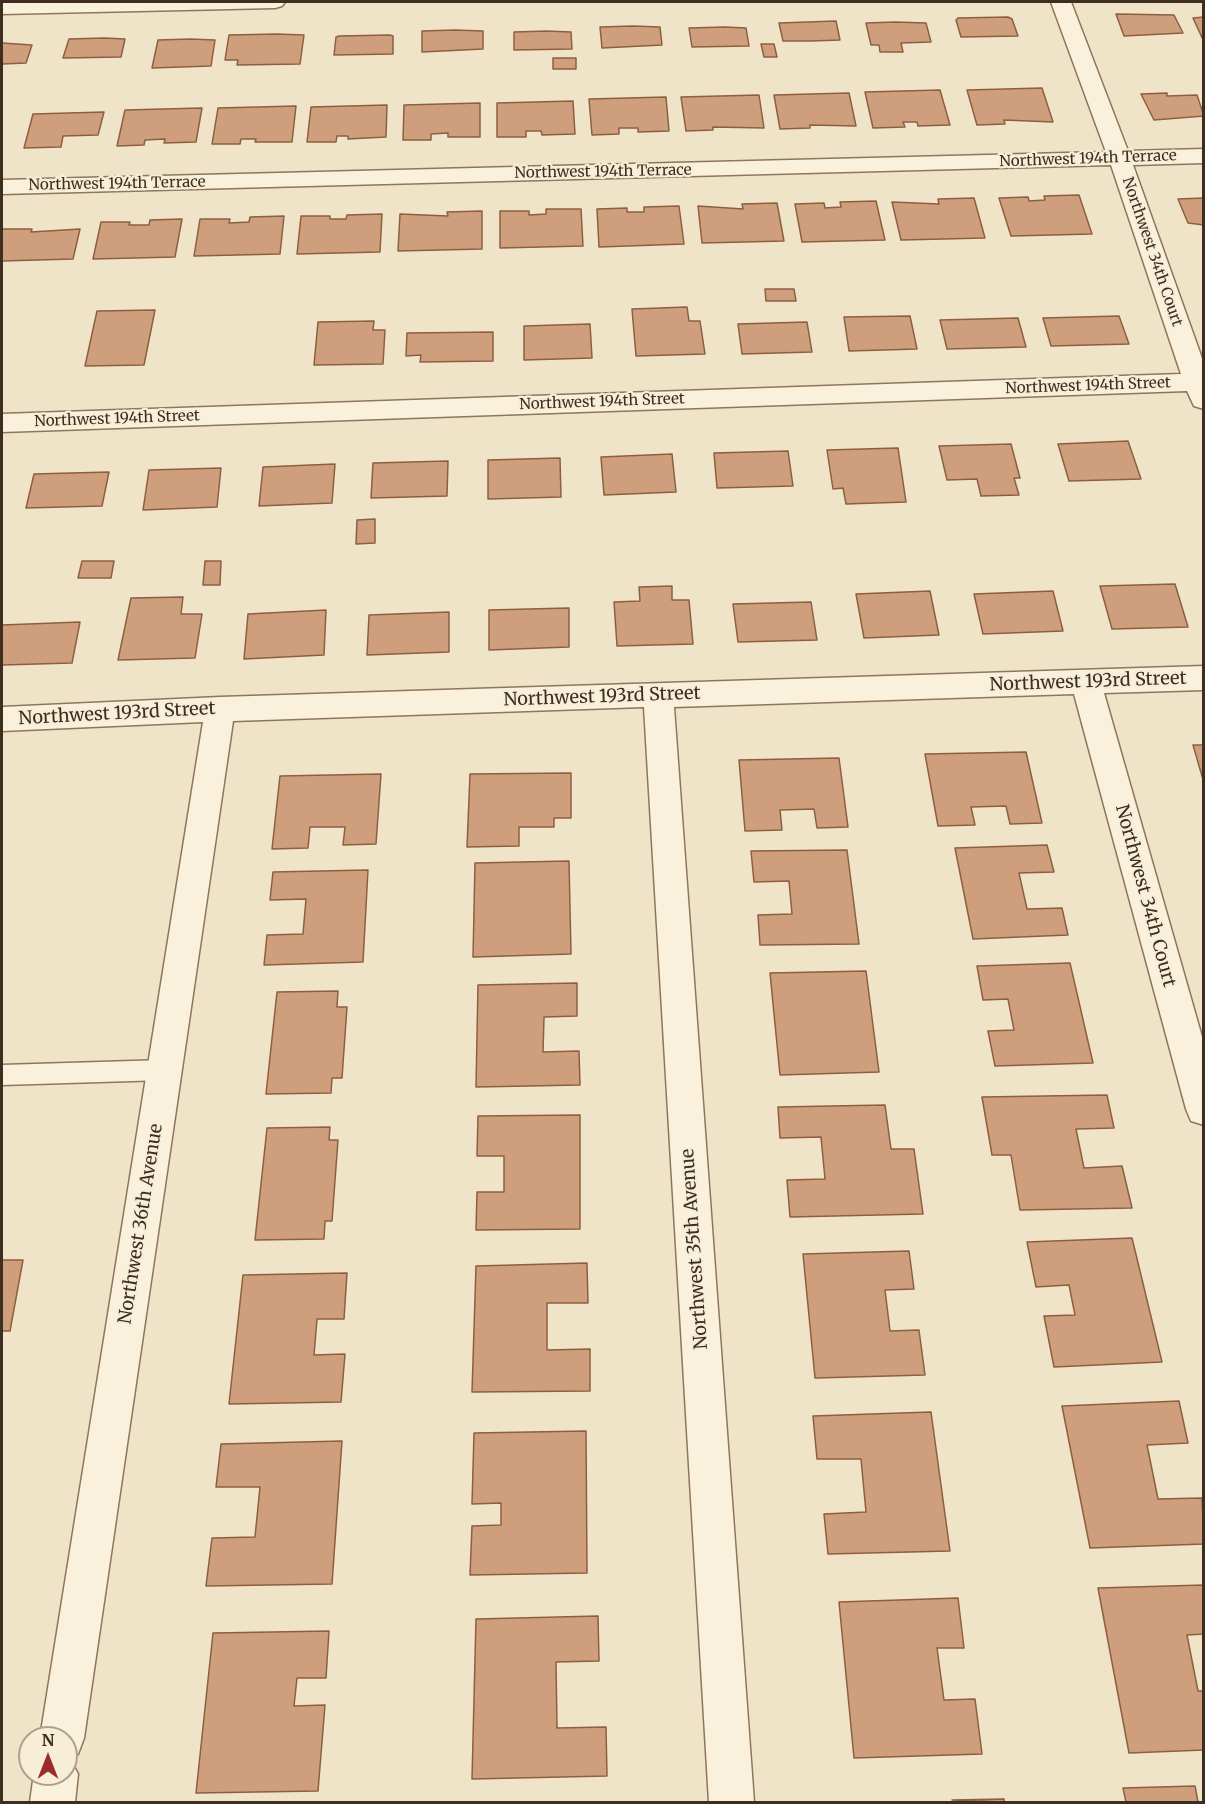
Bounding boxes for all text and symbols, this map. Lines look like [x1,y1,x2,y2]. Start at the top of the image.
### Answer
street label: Northwest 194th Terrace [999,147,1177,171]
street label: Northwest 194th Terrace [514,161,692,183]
street label: Northwest 194th Terrace [28,173,206,195]
street label: Northwest 34th Court [1118,175,1186,329]
street label: Northwest 194th Street [1005,374,1171,398]
street label: Northwest 194th Street [519,390,685,414]
street label: Northwest 194th Street [34,407,200,431]
street label: Northwest 193rd Street [989,668,1187,696]
street label: Northwest 193rd Street [503,683,701,711]
street label: Northwest 193rd Street [18,698,216,730]
street label: Northwest 34th Court [1110,802,1180,990]
street label: Northwest 36th Avenue [114,1122,168,1326]
street label: Northwest 35th Avenue [677,1148,713,1350]
north arrow [18,1726,78,1786]
text: N [42,1730,54,1750]

